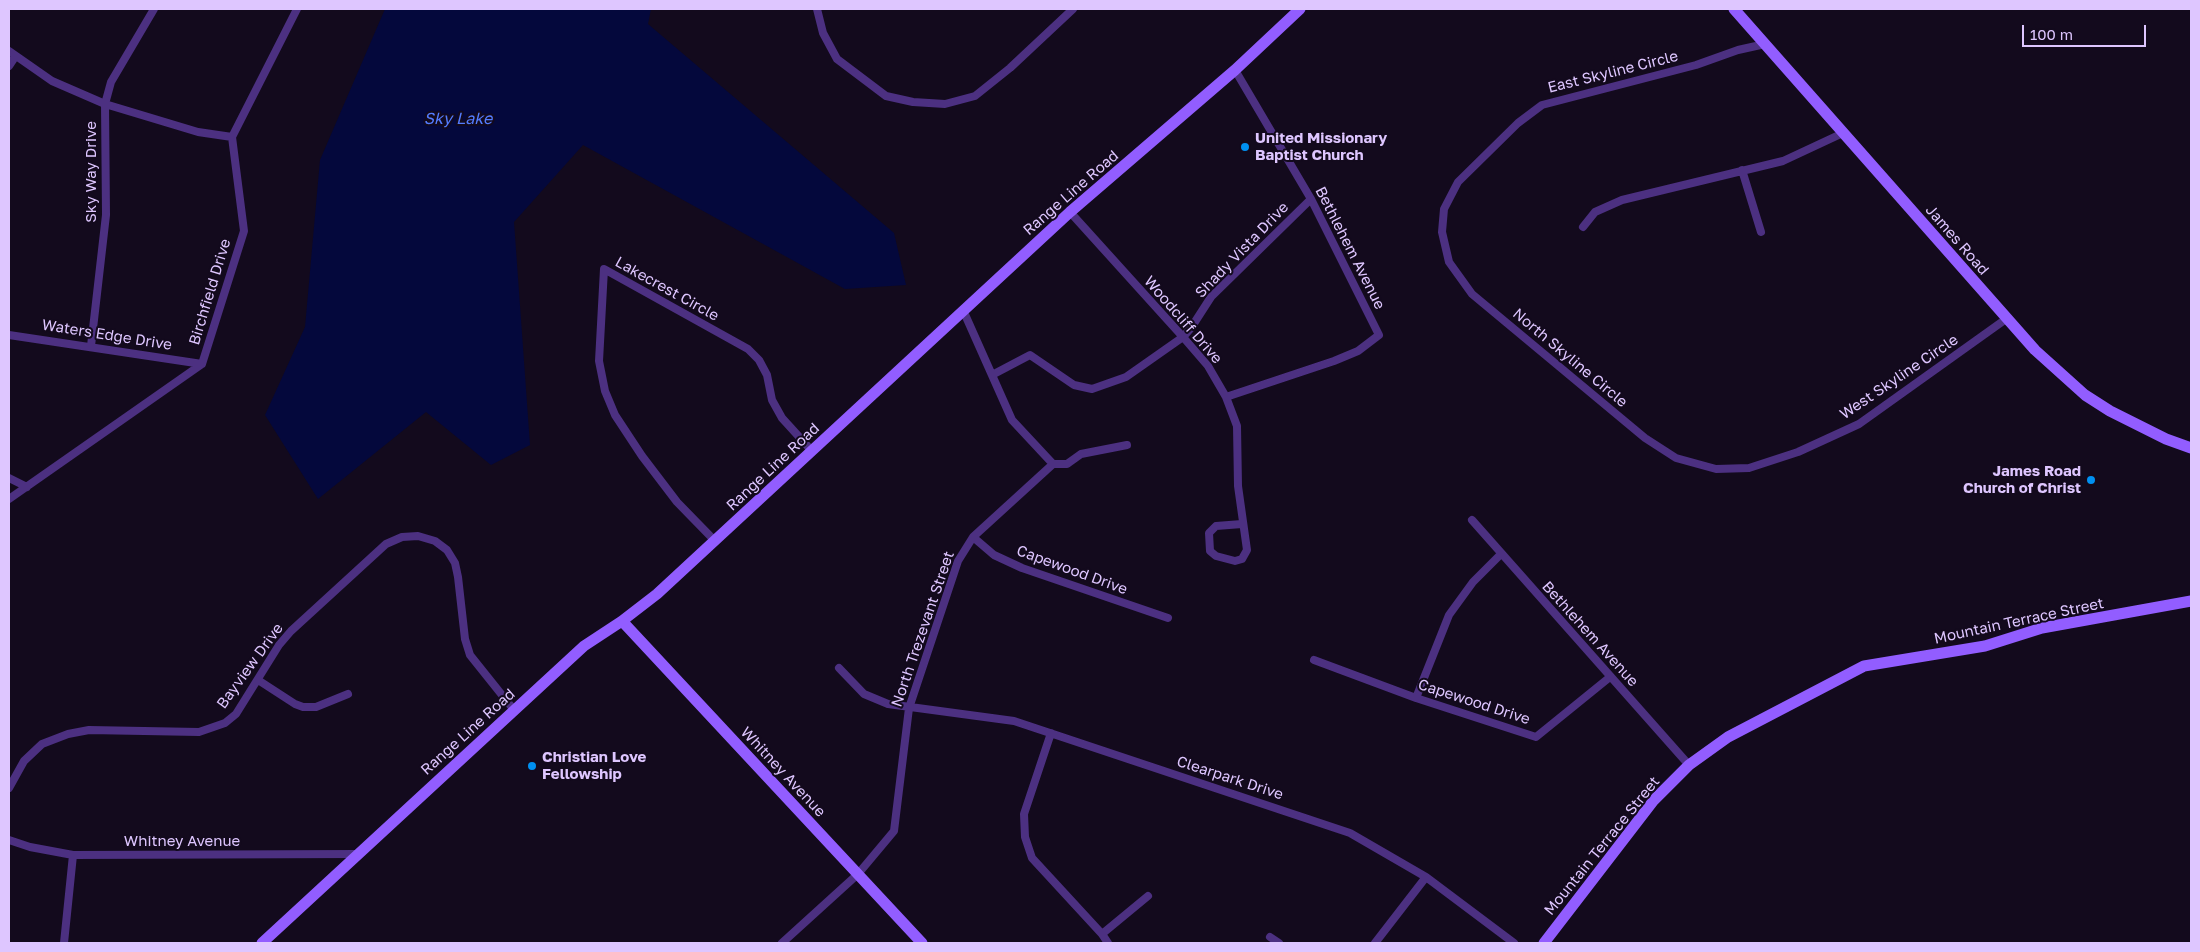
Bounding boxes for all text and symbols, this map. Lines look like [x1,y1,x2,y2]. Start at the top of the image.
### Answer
scale bar [2025,15,2149,47]
text: 100 m [2030,25,2073,43]
street label: East Skyline Circle [1546,47,1680,97]
water label: Sky Lake [424,109,492,129]
street label: Sky Way Drive [82,121,100,223]
place label: United Missionary Baptist Church [1255,129,1387,164]
marker: United Missionary Baptist Church [1239,141,1251,153]
street label: Range Line Road [1020,147,1122,239]
street label: Bethlehem Avenue [1311,184,1389,312]
street label: Shady Vista Drive [1192,198,1292,302]
street label: James Road [1922,201,1992,279]
street label: Birchfield Drive [185,237,235,347]
street label: Lakecrest Circle [612,253,722,325]
street label: Woodcliff Drive [1140,273,1226,367]
street label: North Skyline Circle [1509,305,1631,411]
street label: Waters Edge Drive [41,316,173,354]
street label: West Skyline Circle [1836,331,1962,423]
street label: Range Line Road [723,419,823,515]
place label: James Road Church of Christ [1963,462,2081,497]
marker: James Road Church of Christ [2085,474,2097,486]
street label: Capewood Drive [1014,542,1130,598]
street label: North Trezevant Street [888,549,958,709]
street label: Bethlehem Avenue [1538,578,1642,690]
street label: Mountain Terrace Street [1932,594,2106,648]
street label: Bayview Drive [213,620,287,712]
street label: Capewood Drive [1416,675,1532,729]
street label: Range Line Road [417,685,519,779]
street label: Whitney Avenue [737,723,829,821]
place label: Christian Love Fellowship [542,748,646,783]
street label: Clearpark Drive [1175,752,1285,804]
marker: Christian Love Fellowship [526,760,538,772]
street label: Mountain Terrace Street [1541,773,1663,919]
street label: Whitney Avenue [124,832,240,850]

